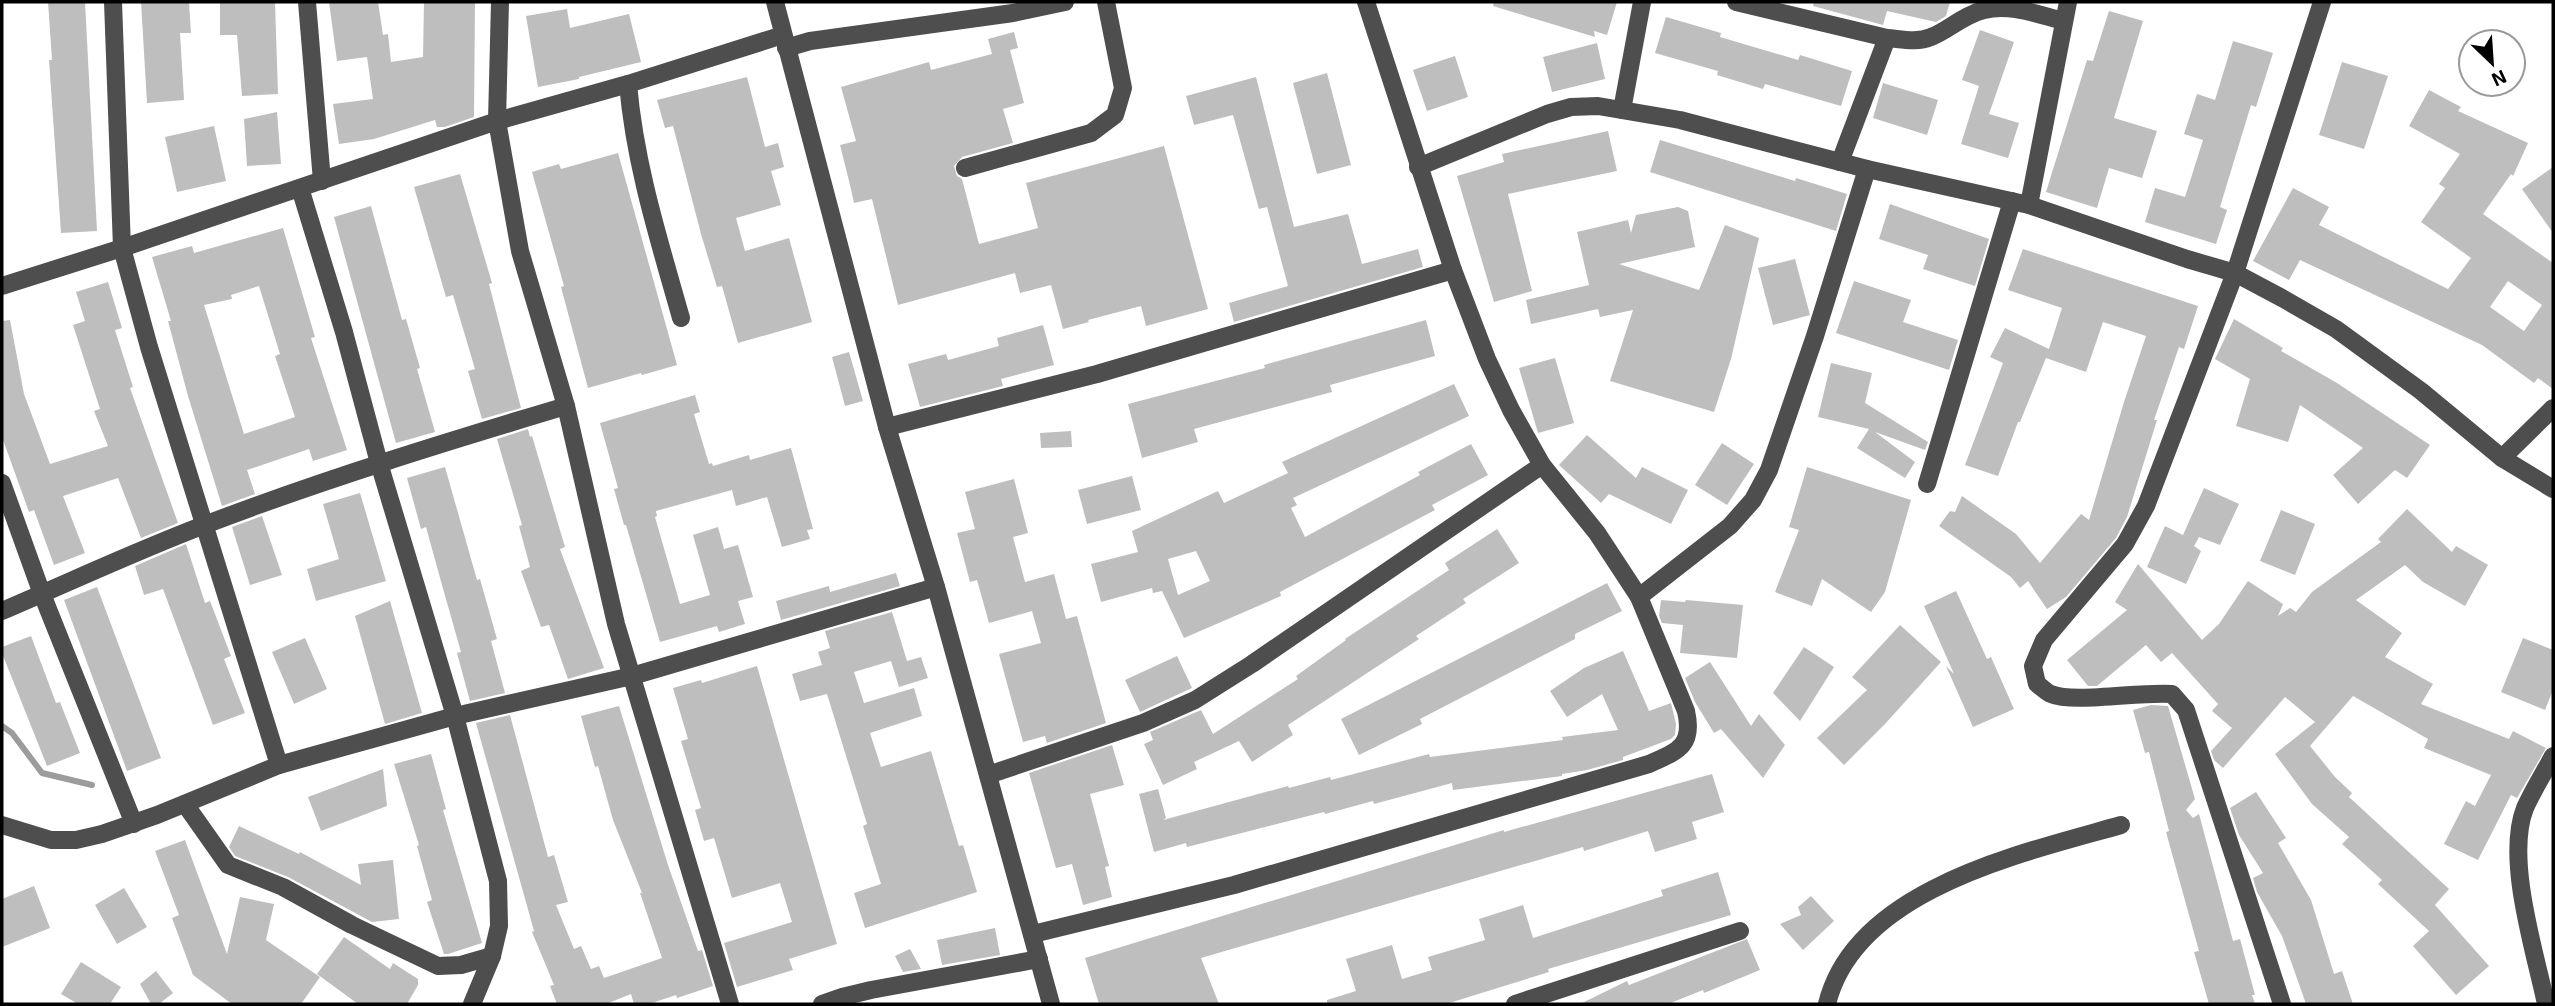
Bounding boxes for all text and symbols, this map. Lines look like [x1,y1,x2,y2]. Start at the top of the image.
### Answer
north arrow [2457,28,2527,98]
text: N [2488,66,2510,92]

